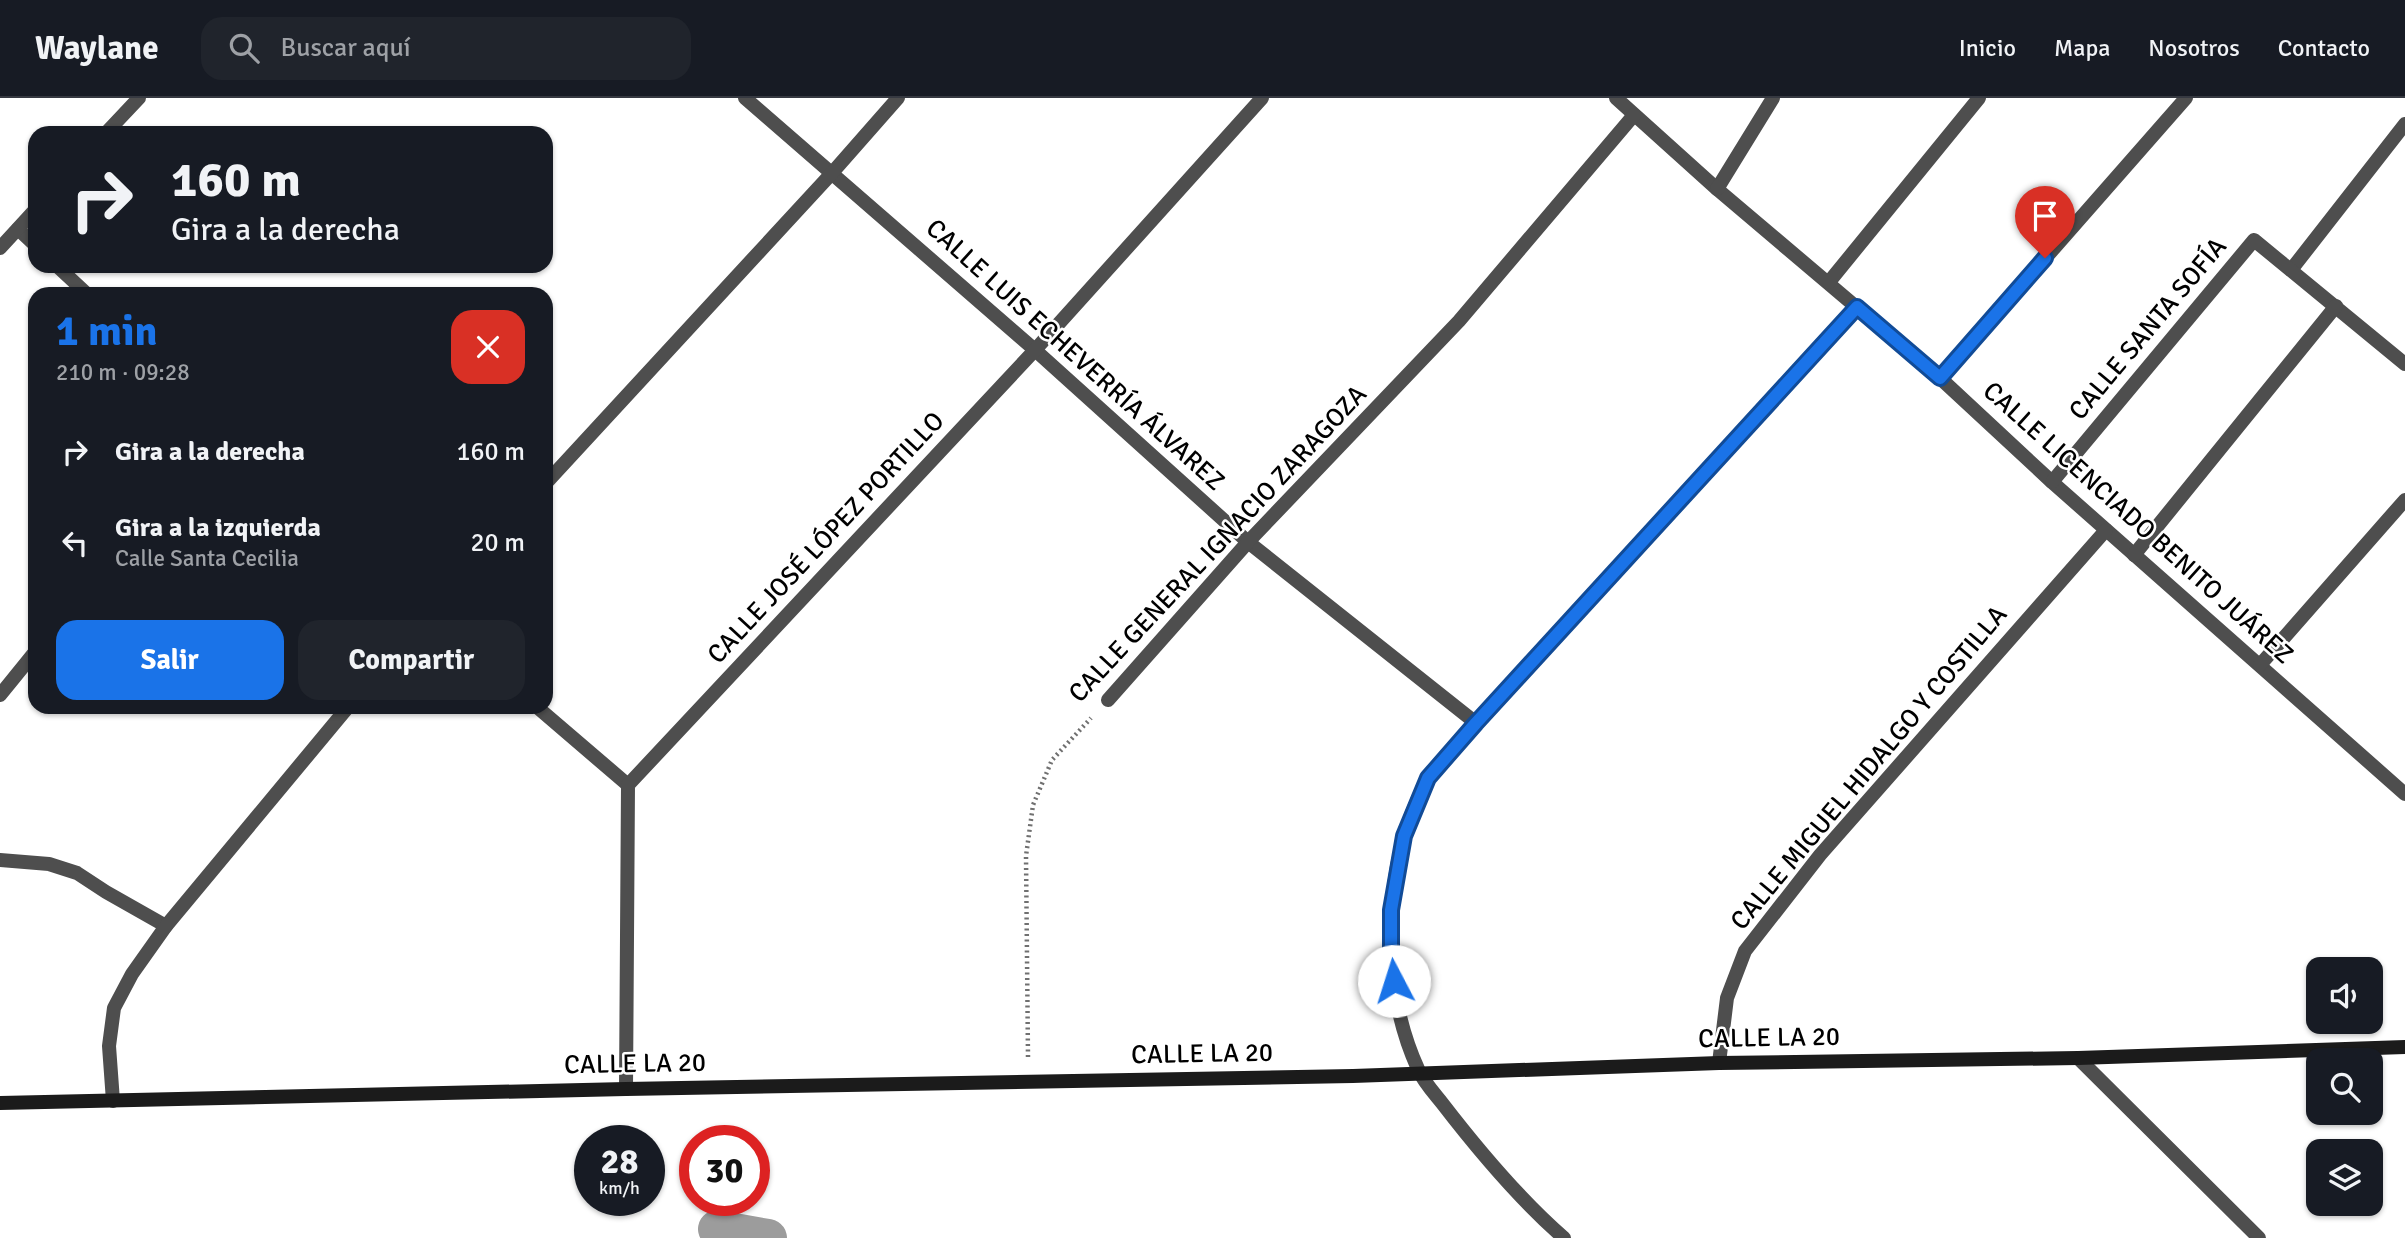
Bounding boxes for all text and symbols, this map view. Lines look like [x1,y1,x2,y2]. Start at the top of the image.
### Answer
search box [201,17,691,80]
text: Waylane [35,28,159,69]
icon: search [225,29,263,67]
text: Buscar aquí [281,32,411,64]
text: Inicio [1959,33,2016,63]
text: Mapa [2054,33,2110,63]
text: Nosotros [2148,33,2240,63]
text: Contacto [2278,33,2370,63]
text: 160 m [171,150,301,210]
icon: right [56,154,147,245]
pin [2015,186,2075,258]
icon: arrive [2026,197,2064,235]
text: Gira a la derecha [171,210,400,249]
street label: CALLE LUIS ECHEVERRÍA ÁLVAREZ [919,212,1231,498]
street label: CALLE SANTA SOFÍA [2062,231,2234,427]
text: 1 min [56,306,157,357]
button: close [451,310,525,384]
text: 210 m · 09:28 [56,358,190,387]
street label: CALLE LICENCIADO BENITO JUÁREZ [1976,375,2300,671]
street label: CALLE GENERAL IGNACIO ZARAGOZA [1062,379,1374,709]
street label: CALLE JOSÉ LÓPEZ PORTILLO [701,405,951,671]
icon: right [56,433,94,471]
text: Gira a la derecha [115,436,305,468]
text: 160 m [456,436,525,468]
text: Gira a la izquierda [115,512,321,544]
icon: left [56,524,94,562]
text: 20 m [470,527,525,559]
text: Calle Santa Cecilia [115,544,299,573]
street label: CALLE MIGUEL HIDALGO Y COSTILLA [1724,599,2014,937]
button: Salir [56,620,284,700]
button: Compartir [298,620,525,700]
position arrow [1357,944,1431,1018]
map controls [2306,957,2383,1216]
button: sound [2306,957,2383,1034]
street label: CALLE LA 20 [1698,1021,1840,1055]
street label: CALLE LA 20 [1131,1037,1273,1071]
street label: CALLE LA 20 [564,1047,706,1081]
button: search [2306,1048,2383,1125]
speed limit sign: 30 [679,1125,770,1216]
button: layers [2306,1139,2383,1216]
text: 28 [601,1140,638,1183]
text: km/h [599,1177,640,1199]

